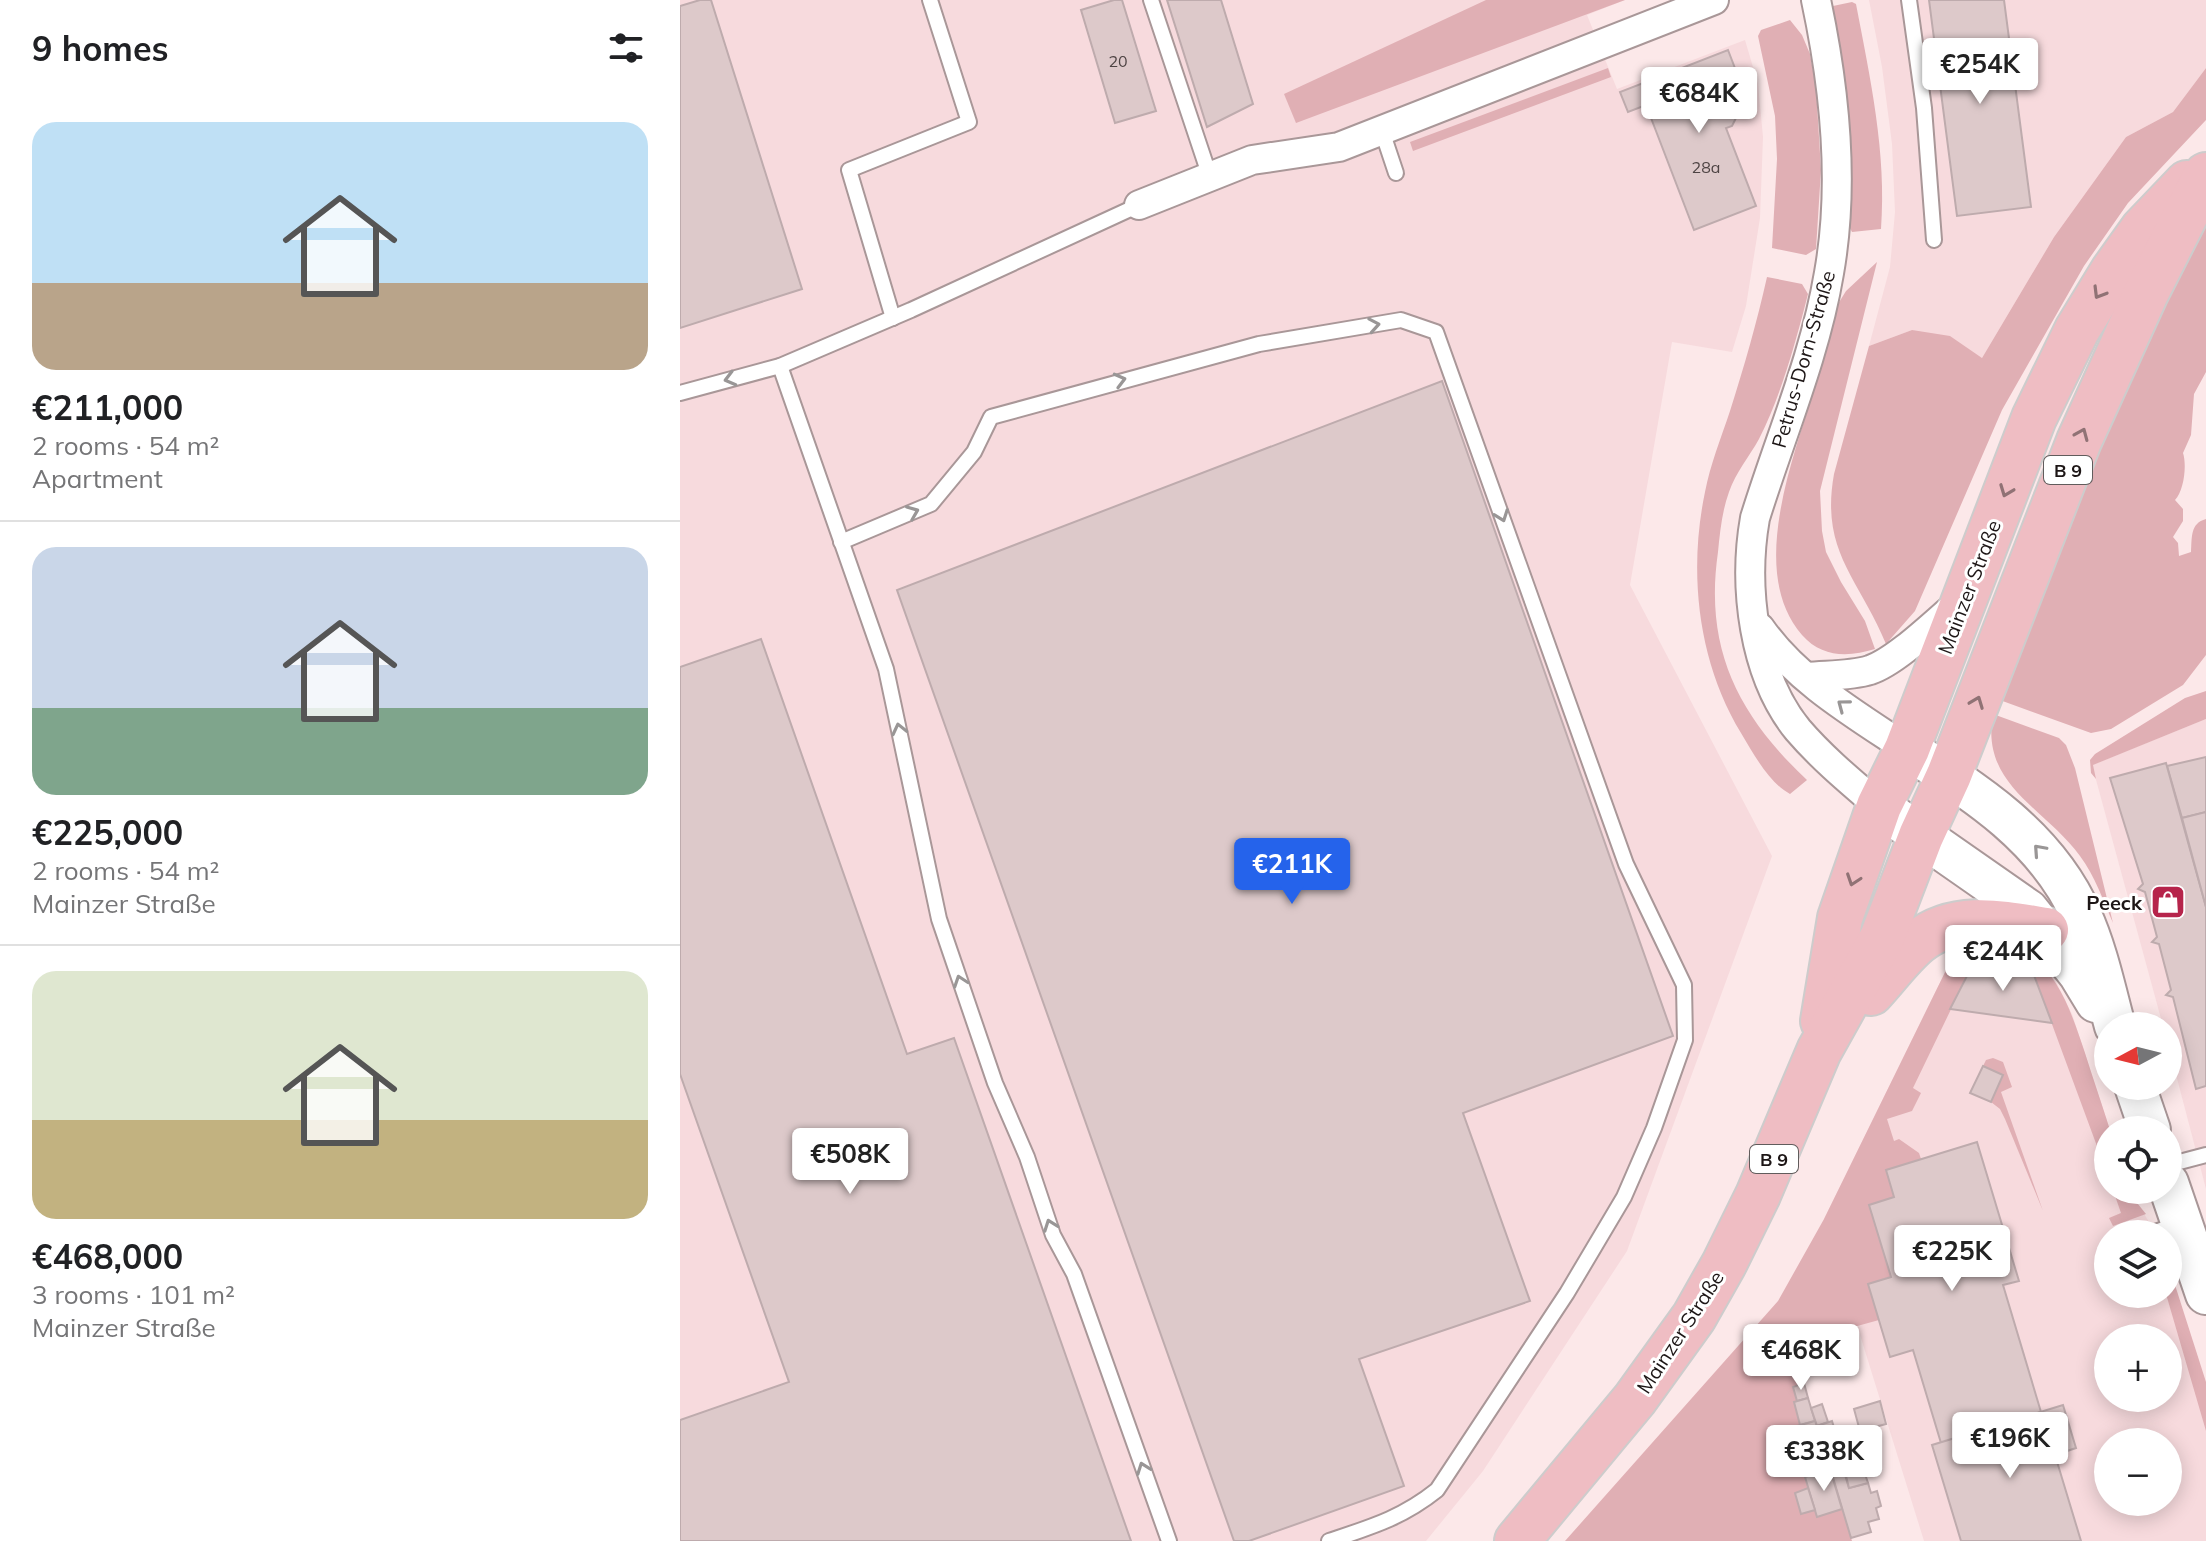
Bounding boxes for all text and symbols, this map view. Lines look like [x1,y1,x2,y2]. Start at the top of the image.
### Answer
icon: filters [604,26,648,70]
text: 9 homes [32,27,169,70]
pin: €254K [1924,38,2036,106]
text: €254K [1940,47,2020,80]
house number: 20 [1108,51,1128,71]
pin: €684K [1643,67,1755,135]
text: €684K [1659,76,1739,109]
house number: 28a [1692,157,1720,177]
icon: home [268,174,412,318]
street label: Petrus-Dorn-Straße [1766,267,1840,451]
one-way arrow [2093,284,2109,299]
one-way arrow [1367,317,1381,334]
one-way arrow [723,370,737,387]
one-way arrow [1113,373,1126,390]
text: €211,000 [32,386,183,429]
one-way arrow [2073,428,2089,442]
text: 2 rooms · 54 m² [32,429,219,462]
road number: B 9 [2044,456,2092,484]
text: Apartment [32,462,163,495]
one-way arrow [1999,483,2016,497]
one-way arrow [905,505,919,522]
one-way arrow [1492,508,1509,522]
street label: Mainzer Straße [1932,517,2006,657]
icon: home [268,599,412,743]
one-way arrow [1968,696,1984,710]
one-way arrow [1837,700,1852,714]
one-way arrow [891,723,908,736]
text: €225,000 [32,811,183,854]
pin: €211K [1236,838,1348,906]
one-way arrow [2034,845,2049,860]
text: €211K [1252,847,1332,880]
text: 2 rooms · 54 m² [32,854,219,887]
one-way arrow [1847,872,1863,886]
shop icon: Peeck [2149,883,2187,921]
text: Mainzer Straße [32,887,216,920]
place label: Peeck [2086,890,2143,915]
pin: €244K [1947,925,2059,993]
text: €244K [1963,934,2043,967]
one-way arrow [954,975,970,989]
north arrow [2094,1012,2182,1100]
map controls [2094,1012,2182,1516]
icon: home [268,1023,412,1167]
button: locate [2094,1116,2182,1204]
pin: €508K [794,1128,906,1196]
text: €508K [810,1137,890,1170]
road number: B 9 [1750,1145,1798,1173]
one-way arrow [1043,1219,1060,1233]
button: layers [2094,1220,2182,1308]
pin: €225K [1896,1225,2008,1293]
text: €225K [1912,1234,1992,1267]
text: €468,000 [32,1235,183,1278]
street label: Mainzer Straße [1631,1266,1729,1398]
text: 3 rooms · 101 m² [32,1278,235,1311]
text: Mainzer Straße [32,1311,216,1344]
pin: €468K [1745,1324,1857,1392]
button: + [2094,1324,2182,1412]
text: €468K [1761,1333,1841,1366]
pin: €196K [1954,1412,2066,1480]
text: €196K [1970,1421,2050,1454]
pin: €338K [1768,1425,1880,1493]
button: − [2094,1428,2182,1516]
text: €338K [1784,1434,1864,1467]
one-way arrow [1136,1461,1152,1475]

